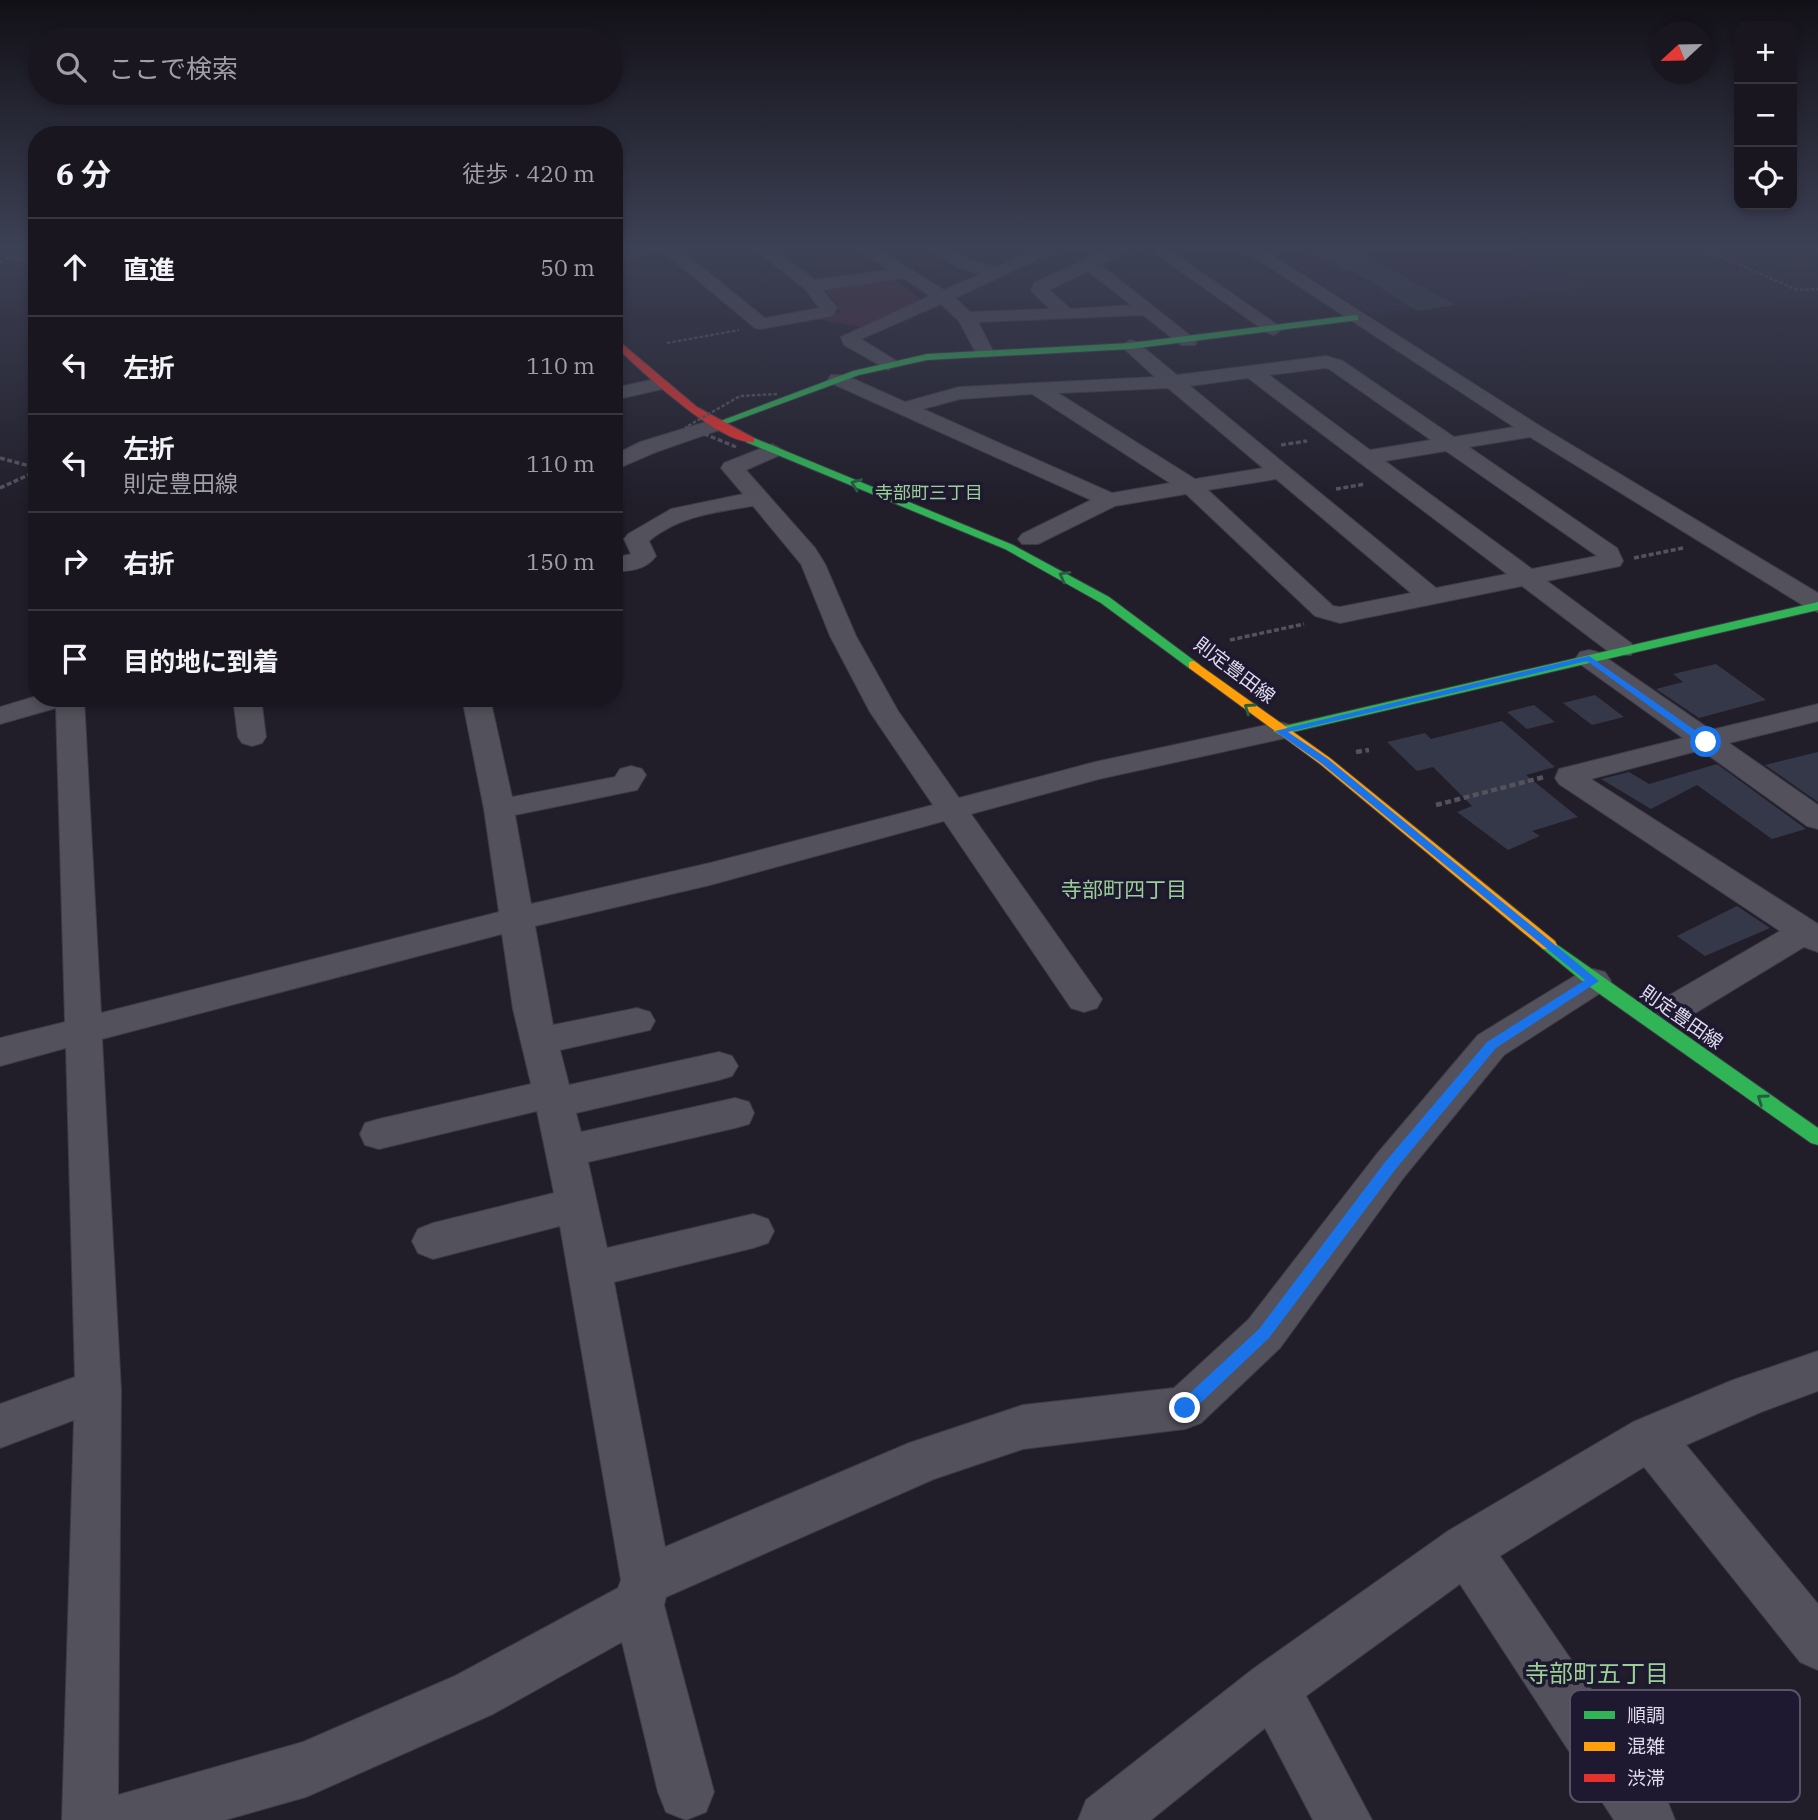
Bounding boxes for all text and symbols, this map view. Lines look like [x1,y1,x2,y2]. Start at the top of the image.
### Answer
north arrow [1650,21,1713,84]
map controls [1734,21,1797,210]
button: + [1734,21,1797,84]
search box [28,28,623,105]
icon: search [52,48,90,86]
text: ここで検索 [108,51,238,85]
button: − [1734,84,1797,147]
button: locate [1734,147,1797,210]
text: 6 分 [56,154,111,193]
text: 徒歩 · 420 m [462,158,595,188]
icon: ahead [56,248,94,286]
text: 直進 [123,252,175,286]
text: 50 m [540,252,595,282]
icon: left [56,346,94,384]
text: 左折 [123,350,175,384]
text: 110 m [526,350,595,380]
text: 左折 [123,431,175,465]
icon: left [56,444,94,482]
text: 110 m [526,448,595,478]
text: 則定豊田線 [123,468,238,498]
one-way arrow [851,479,863,493]
district label: 寺部町三丁目 [875,481,983,504]
icon: right [56,542,94,580]
text: 右折 [123,546,175,580]
text: 150 m [526,546,595,576]
one-way arrow [1058,571,1071,584]
street label: 則定豊田線 [1190,632,1280,708]
icon: arrive [56,640,94,678]
text: 目的地に到着 [123,644,279,678]
one-way arrow [1244,704,1257,716]
route start [1690,726,1721,757]
district label: 寺部町四丁目 [1061,875,1187,903]
street label: 則定豊田線 [1636,980,1728,1054]
one-way arrow [1757,1095,1770,1107]
route end [1169,1392,1200,1423]
district label: 寺部町五丁目 [1525,1657,1669,1689]
legend [1570,1690,1800,1802]
text: 順調 [1627,1703,1665,1727]
text: 混雑 [1627,1734,1665,1758]
text: 渋滞 [1627,1766,1665,1790]

